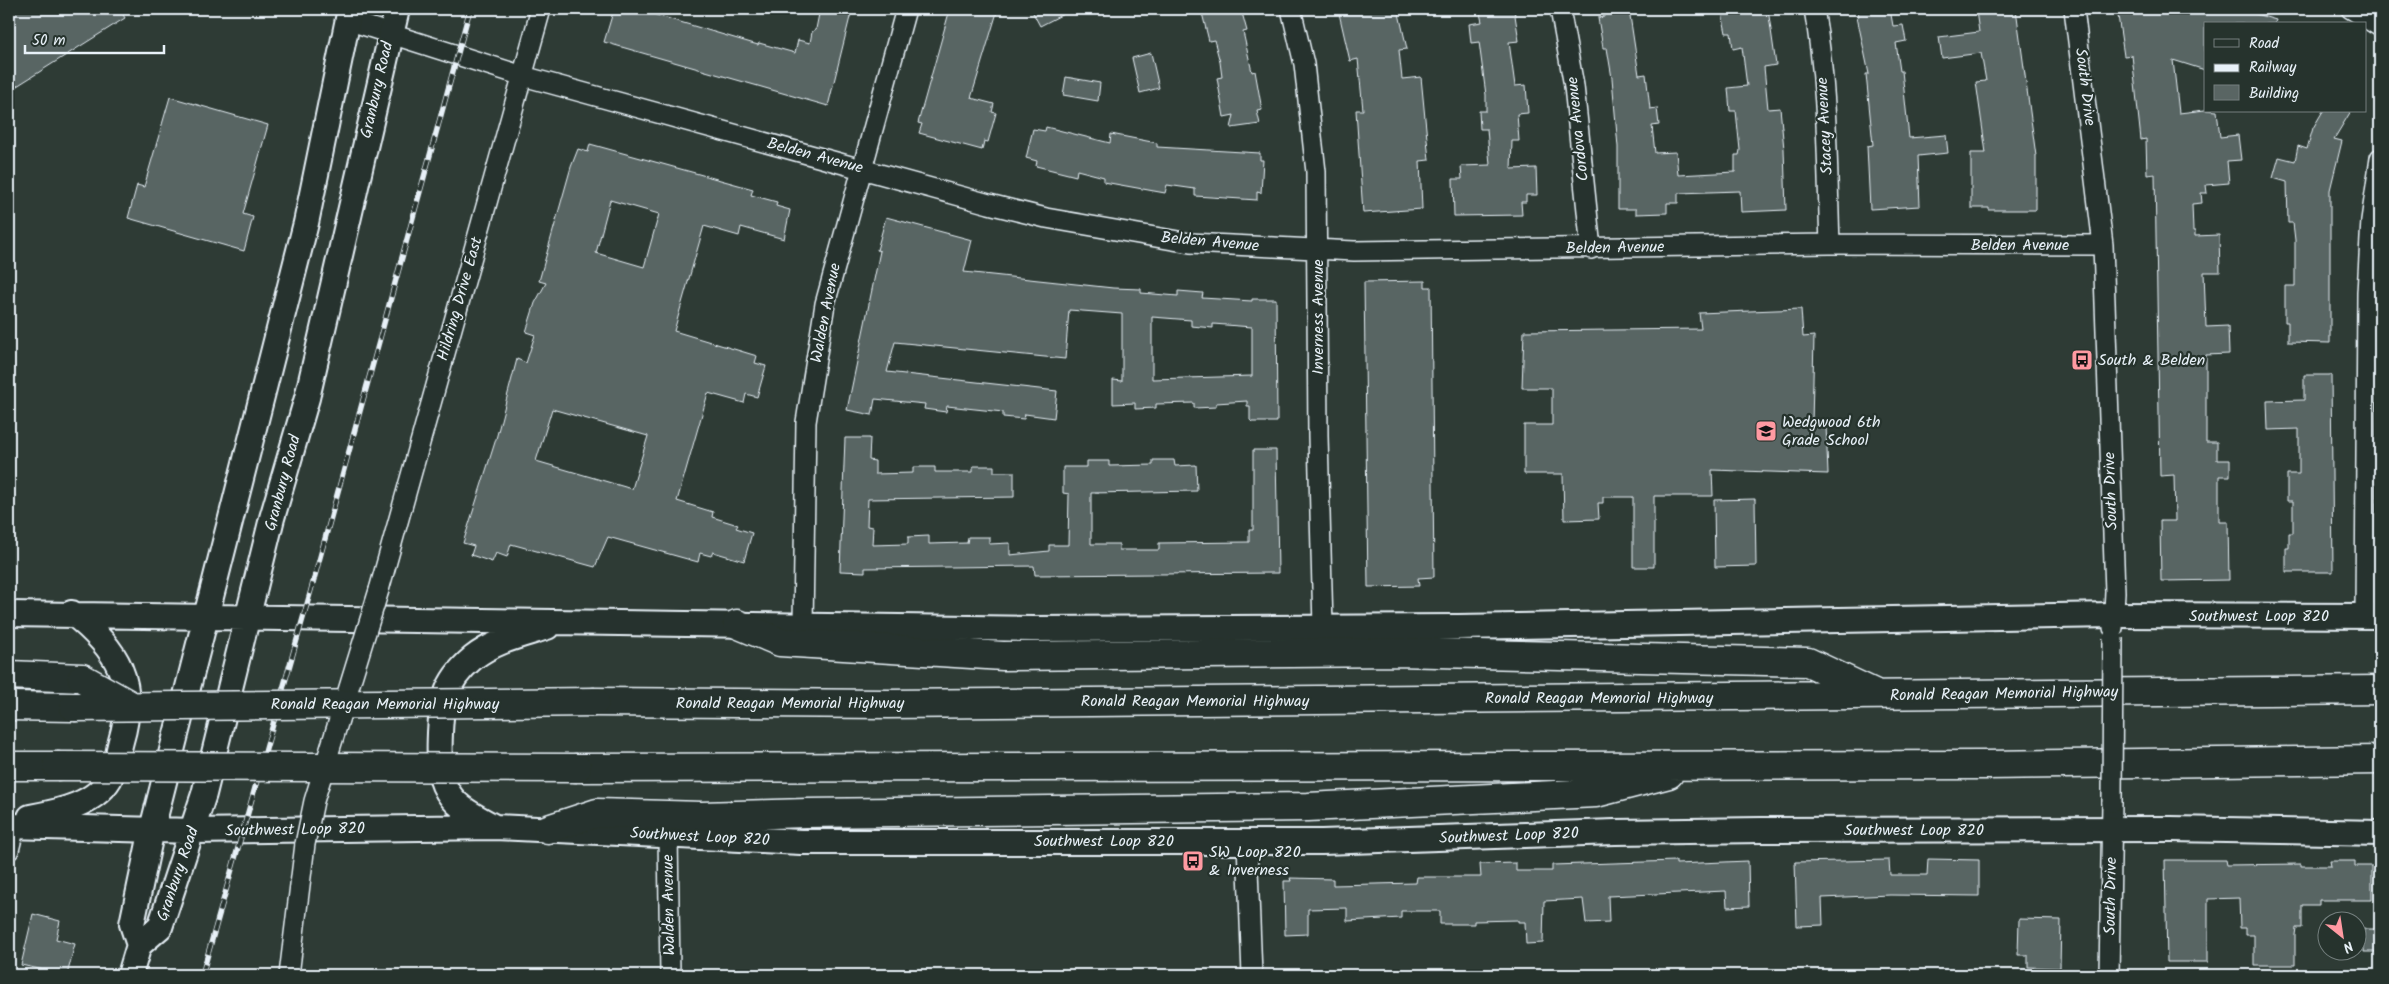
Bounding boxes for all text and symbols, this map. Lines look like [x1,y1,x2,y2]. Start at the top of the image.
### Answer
scale bar [25,22,164,54]
legend [2204,22,2366,112]
text: 50 m [32,29,66,53]
text: Road [2249,32,2280,56]
street label: Granbury Road [354,38,400,141]
street label: South Drive [2068,47,2102,127]
text: Railway [2249,56,2297,80]
street label: Cordova Avenue [1560,75,1596,183]
street label: Stacey Avenue [1810,77,1840,175]
text: Building [2249,82,2299,106]
street label: Belden Avenue [764,131,866,181]
street label: Belden Avenue [1160,225,1260,259]
street label: Hildring Drive East [430,233,490,364]
street label: Belden Avenue [1971,233,2069,258]
street label: Belden Avenue [1566,235,1664,261]
street label: Inverness Avenue [1306,259,1331,375]
street label: Walden Avenue [804,261,848,365]
bus stop icon: South & Belden [2070,348,2094,372]
place label: South & Belden [2098,348,2205,373]
place label: Wedgwood 6th Grade School [1782,410,1881,453]
school or university icon: Wedgwood 6th Grade School [1754,419,1778,443]
street label: Granbury Road [258,431,308,534]
street label: South Drive [2097,452,2125,530]
street label: Southwest Loop 820 [2189,604,2329,629]
street label: Ronald Reagan Memorial Highway [1890,680,2119,708]
street label: Ronald Reagan Memorial Highway [1485,686,1714,711]
street label: Ronald Reagan Memorial Highway [1081,689,1310,714]
street label: Ronald Reagan Memorial Highway [676,691,905,716]
street label: Ronald Reagan Memorial Highway [271,692,500,717]
street label: Southwest Loop 820 [225,816,365,844]
street label: Southwest Loop 820 [1844,818,1984,843]
street label: Southwest Loop 820 [630,821,770,853]
street label: Southwest Loop 820 [1439,821,1579,851]
street label: Granbury Road [150,822,206,925]
street label: Southwest Loop 820 [1034,829,1174,854]
place label: SW Loop 820 & Inverness [1209,840,1301,883]
bus stop icon: SW Loop 820 & Inverness [1181,849,1205,873]
street label: Walden Avenue [656,854,682,956]
street label: South Drive [2098,857,2124,935]
north arrow [2316,912,2366,962]
text: N [2339,935,2357,958]

